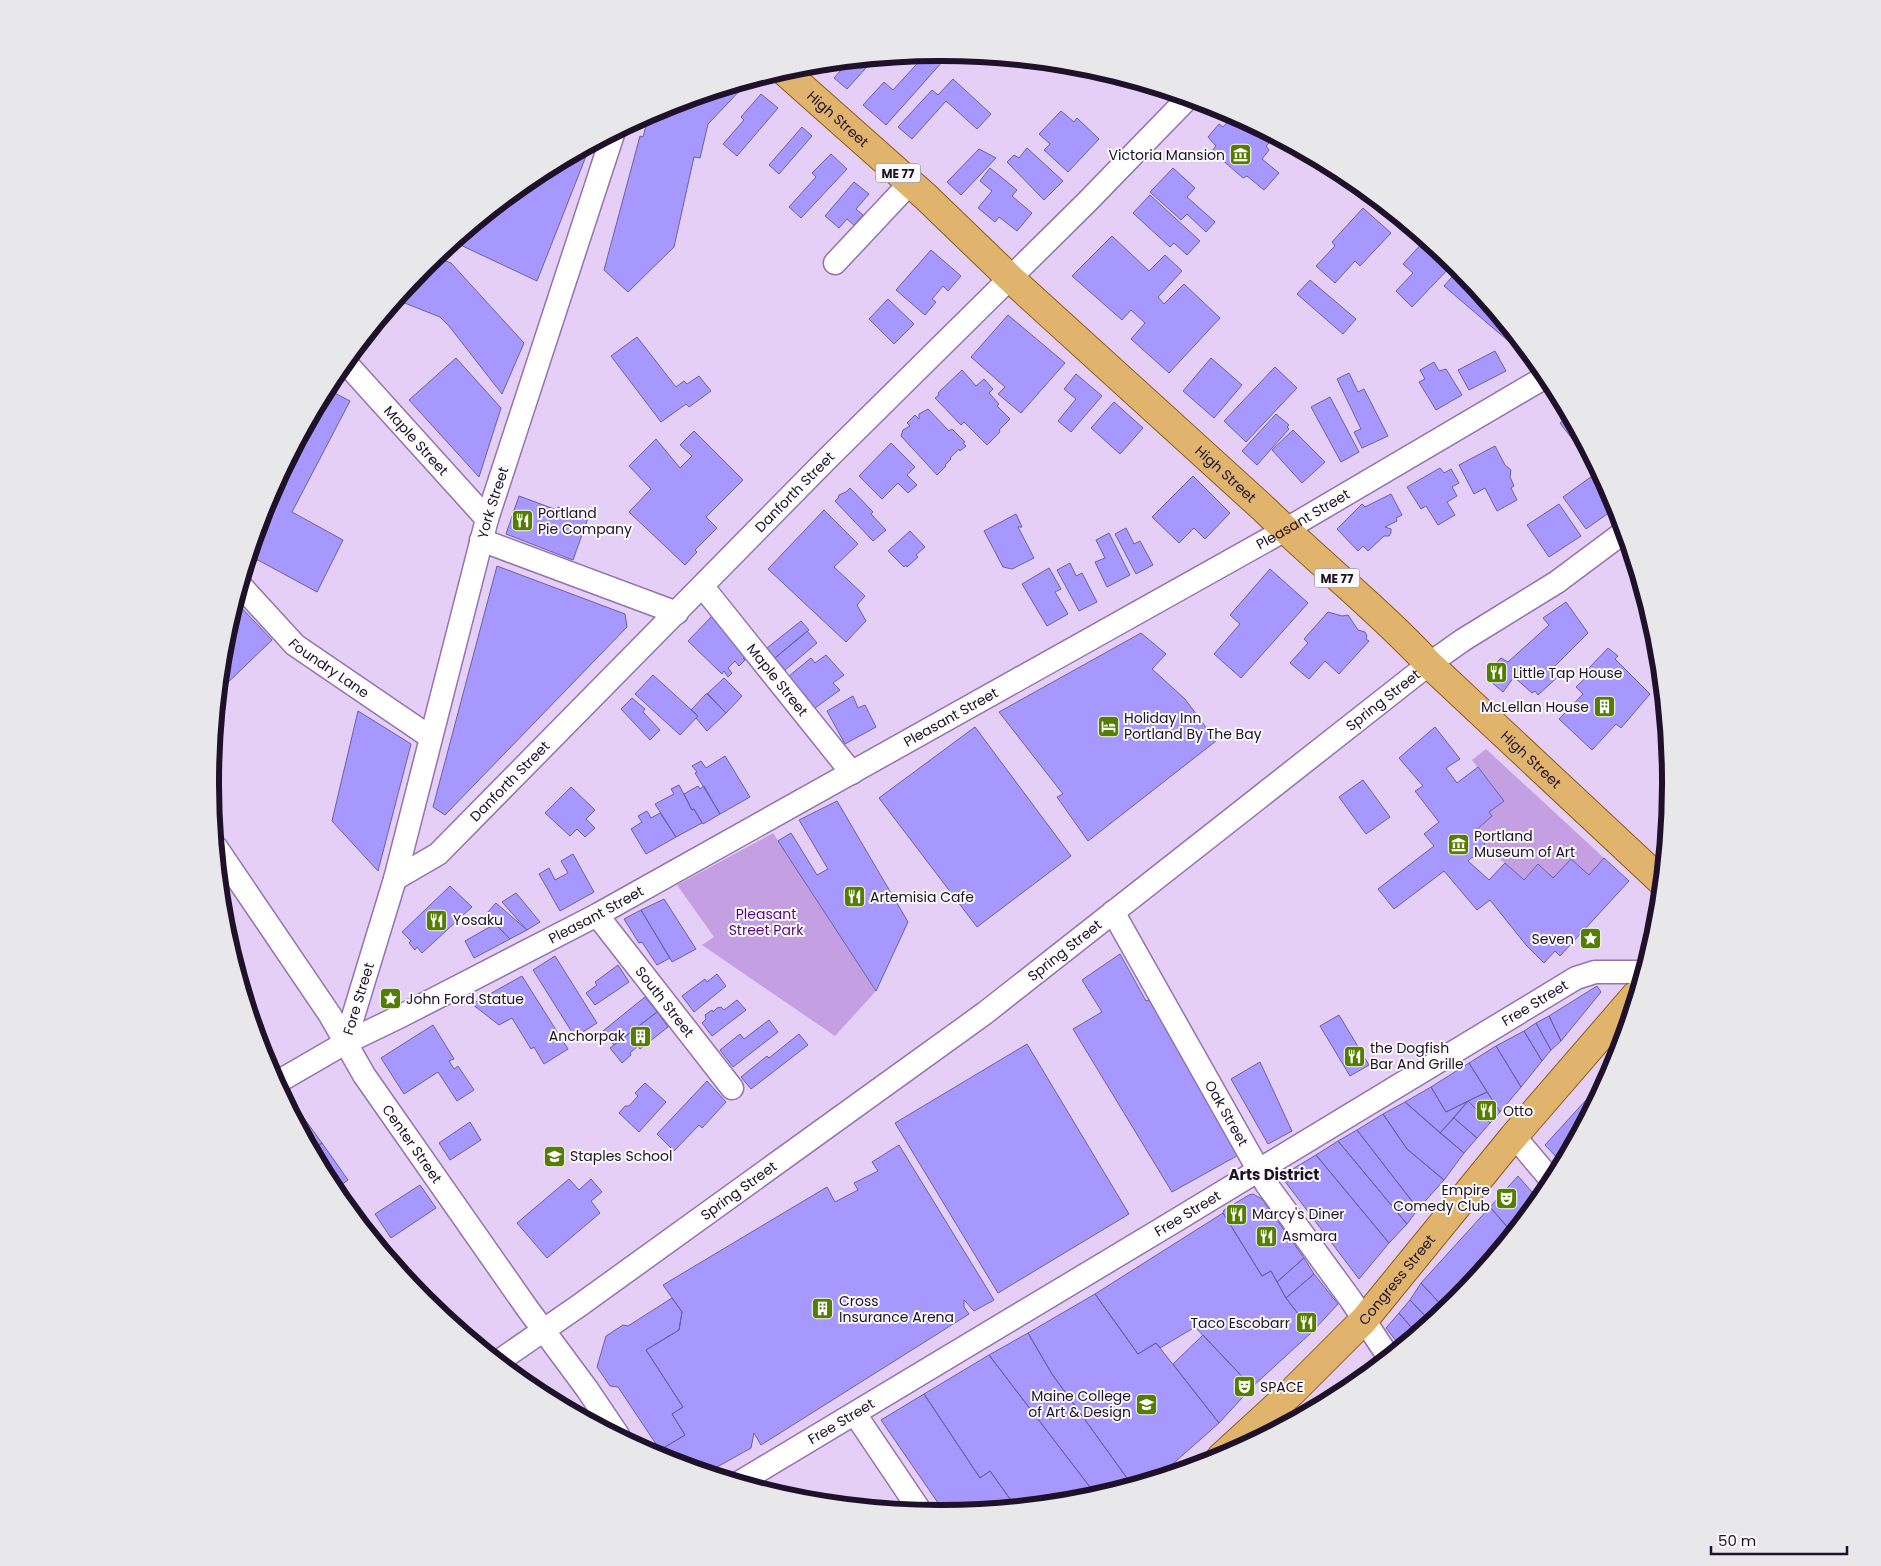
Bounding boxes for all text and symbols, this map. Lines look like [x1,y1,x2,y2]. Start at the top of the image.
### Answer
street label: High Street [803,86,873,152]
museum icon: Victoria Mansion [1229,143,1253,167]
place label: Victoria Mansion [1109,145,1225,165]
road number: ME 77 [876,164,920,182]
street label: Maple Street [379,401,453,480]
street label: High Street [1191,441,1261,507]
street label: Danforth Street [750,447,839,537]
street label: York Street [472,464,513,541]
street label: Pleasant Street [1252,484,1354,554]
place label: Portland Pie Company [538,503,632,539]
restaurant icon: Portland Pie Company [510,509,534,533]
road number: ME 77 [1314,568,1360,588]
street label: Foundry Lane [284,634,373,703]
street label: Maple Street [742,639,813,720]
restaurant icon: Little Tap House [1485,661,1509,685]
place label: Little Tap House [1513,663,1623,683]
street label: Spring Street [1342,665,1424,736]
street label: Pleasant Street [900,683,1002,752]
building icon: McLellan House [1593,695,1617,719]
place label: McLellan House [1481,697,1589,717]
place label: Holiday Inn Portland By The Bay [1124,708,1262,744]
hotel icon: Holiday Inn Portland By The Bay [1096,714,1120,738]
street label: High Street [1496,726,1566,793]
street label: Danforth Street [465,736,554,826]
place label: Portland Museum of Art [1474,826,1575,862]
museum icon: Portland Museum of Art [1446,832,1470,856]
street label: Pleasant Street [545,881,647,948]
restaurant icon: Artemisia Cafe [842,885,866,909]
place label: Artemisia Cafe [870,887,974,907]
park label: Pleasant Street Park [729,904,804,940]
restaurant icon: Yosaku [425,908,449,932]
place label: Yosaku [453,910,503,930]
street label: Spring Street [1023,915,1106,986]
place icon: Seven [1578,927,1602,951]
place label: Seven [1532,929,1574,949]
street label: Fore Street [338,960,379,1037]
street label: South Street [631,962,699,1041]
street label: Free Street [1498,975,1572,1031]
place icon: John Ford Statue [378,987,402,1011]
place label: John Ford Statue [406,989,524,1009]
building icon: Anchorpak [629,1024,653,1048]
place label: Anchorpak [549,1026,626,1046]
place label: the Dogfish Bar And Grille [1370,1038,1464,1074]
restaurant icon: the Dogfish Bar And Grille [1342,1044,1366,1068]
street label: Oak Street [1200,1077,1253,1150]
restaurant icon: Otto [1475,1099,1499,1123]
street label: Center Street [378,1100,447,1187]
place label: Otto [1503,1101,1533,1121]
school or university icon: Staples School [542,1144,566,1168]
place label: Staples School [570,1146,672,1166]
street label: Spring Street [696,1156,781,1225]
district label: Arts District [1229,1164,1319,1185]
place label: Empire Comedy Club [1393,1180,1490,1216]
street label: Free Street [1151,1185,1225,1241]
theatre icon: Empire Comedy Club [1494,1186,1518,1210]
restaurant icon: Marcy's Diner [1224,1202,1248,1226]
place label: Marcy's Diner [1252,1204,1345,1224]
restaurant icon: Asmara [1254,1224,1278,1248]
place label: Asmara [1282,1226,1337,1246]
street label: Congress Street [1354,1230,1440,1329]
place label: Cross Insurance Arena [839,1291,954,1327]
building icon: Cross Insurance Arena [811,1297,835,1321]
restaurant icon: Taco Escobarr [1294,1311,1318,1335]
place label: Taco Escobarr [1190,1313,1290,1333]
theatre icon: SPACE [1232,1375,1256,1399]
place label: SPACE [1260,1377,1304,1397]
place label: Maine College of Art & Design [1028,1386,1131,1422]
school or university icon: Maine College of Art & Design [1135,1392,1159,1416]
street label: Free Street [804,1394,878,1449]
scale bar [1711,1524,1847,1556]
text: 50 m [1718,1530,1756,1551]

